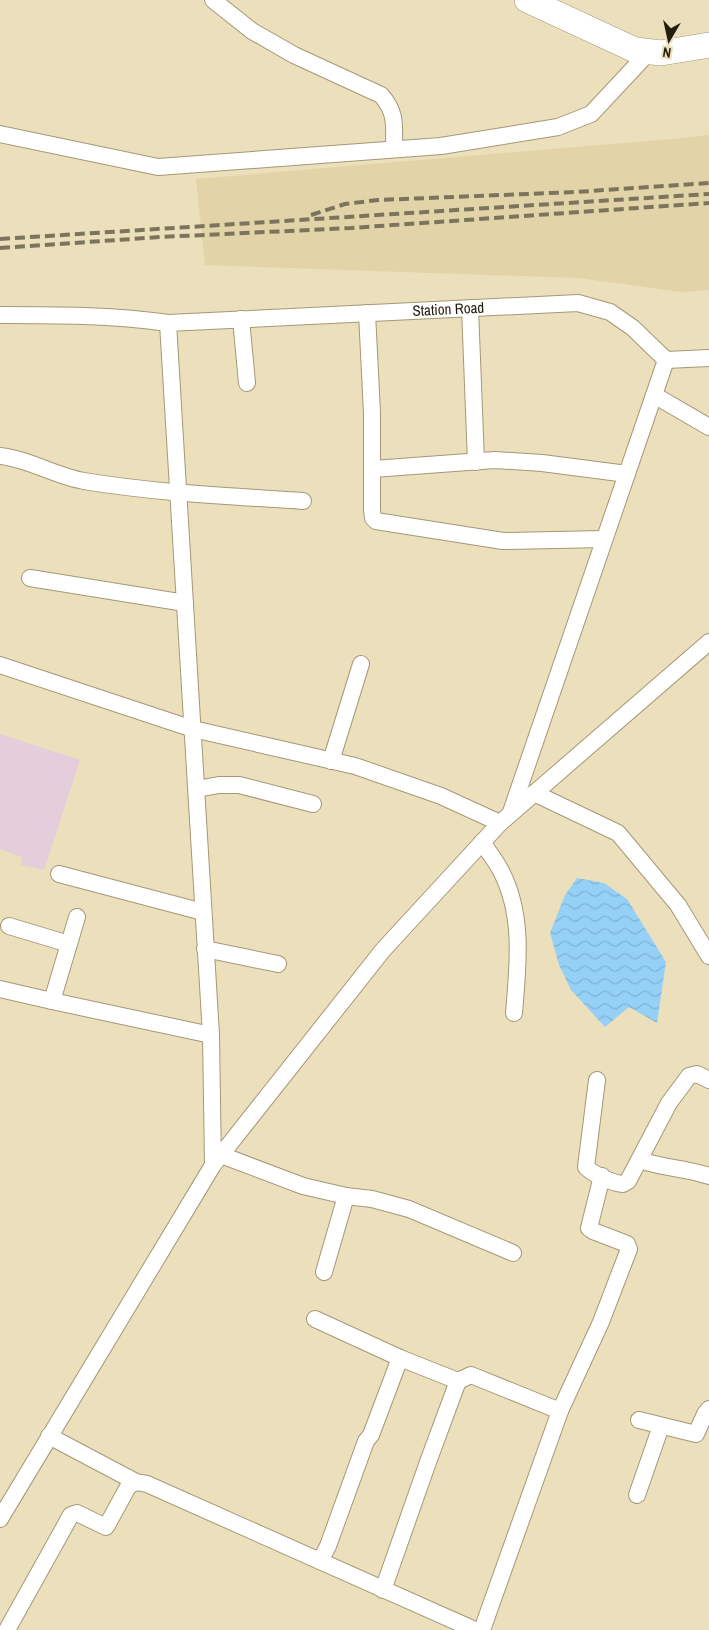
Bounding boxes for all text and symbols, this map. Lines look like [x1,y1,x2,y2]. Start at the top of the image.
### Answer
north arrow [644,15,694,65]
text: N [661,43,672,62]
street label: Station Road [412,297,485,321]

